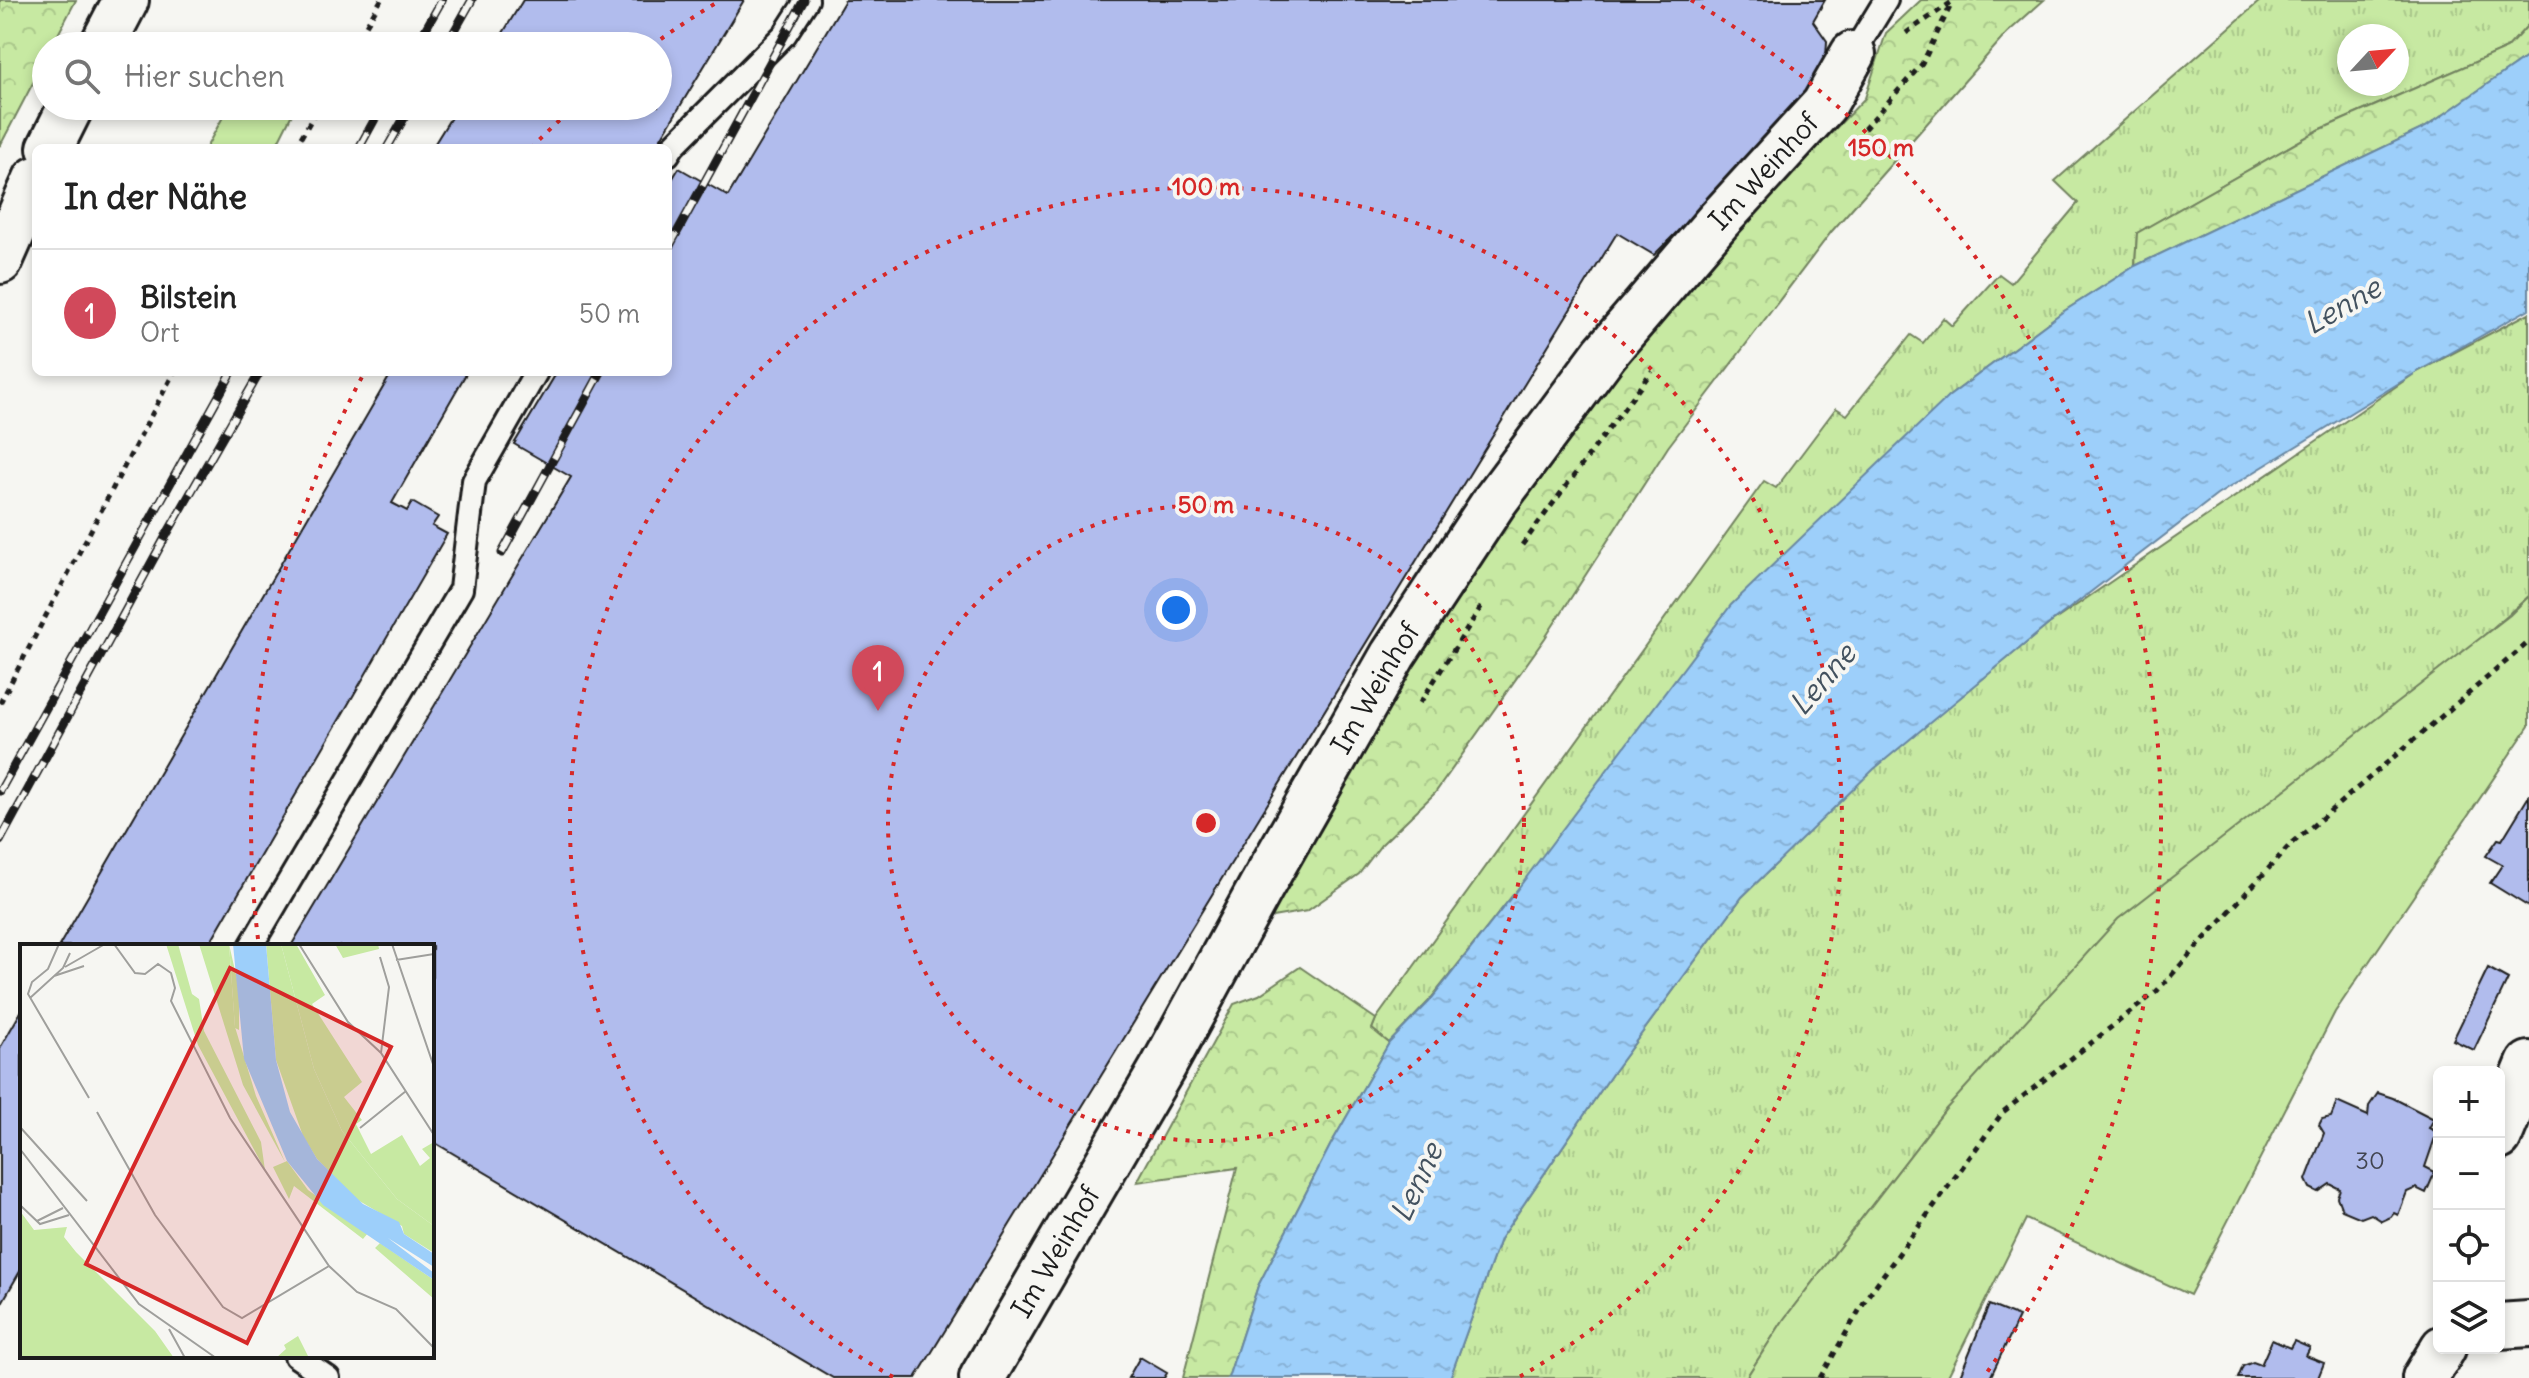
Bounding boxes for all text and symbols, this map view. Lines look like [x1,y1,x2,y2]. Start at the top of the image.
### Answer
north arrow [2337,24,2409,96]
search box [32,32,672,120]
icon: search [60,54,104,98]
text: Hier suchen [124,57,285,95]
street label: Im Weinhof [1701,105,1827,237]
text: 150 m [1848,132,1914,162]
text: 100 m [1172,171,1240,201]
text: In der Nähe [64,175,247,218]
water label: Lenne [2297,267,2389,342]
text: Bilstein [140,278,237,316]
text: 1 [85,297,95,330]
text: 50 m [579,297,640,330]
text: Ort [140,316,180,349]
text: 50 m [1178,489,1234,519]
your location [1156,590,1196,630]
street label: Im Weinhof [1323,615,1428,760]
water label: Lenne [1781,634,1865,723]
pin: 1 [852,645,904,711]
centre of rings [1192,809,1220,837]
inset map [20,944,434,1358]
map controls [2433,1066,2505,1354]
button: + [2433,1066,2505,1138]
water label: Lenne [1381,1135,1451,1227]
button: − [2433,1138,2505,1210]
house number: 30 [2355,1145,2385,1175]
street label: Im Weinhof [1003,1179,1108,1324]
button: locate [2433,1210,2505,1282]
button: layers [2433,1282,2505,1354]

